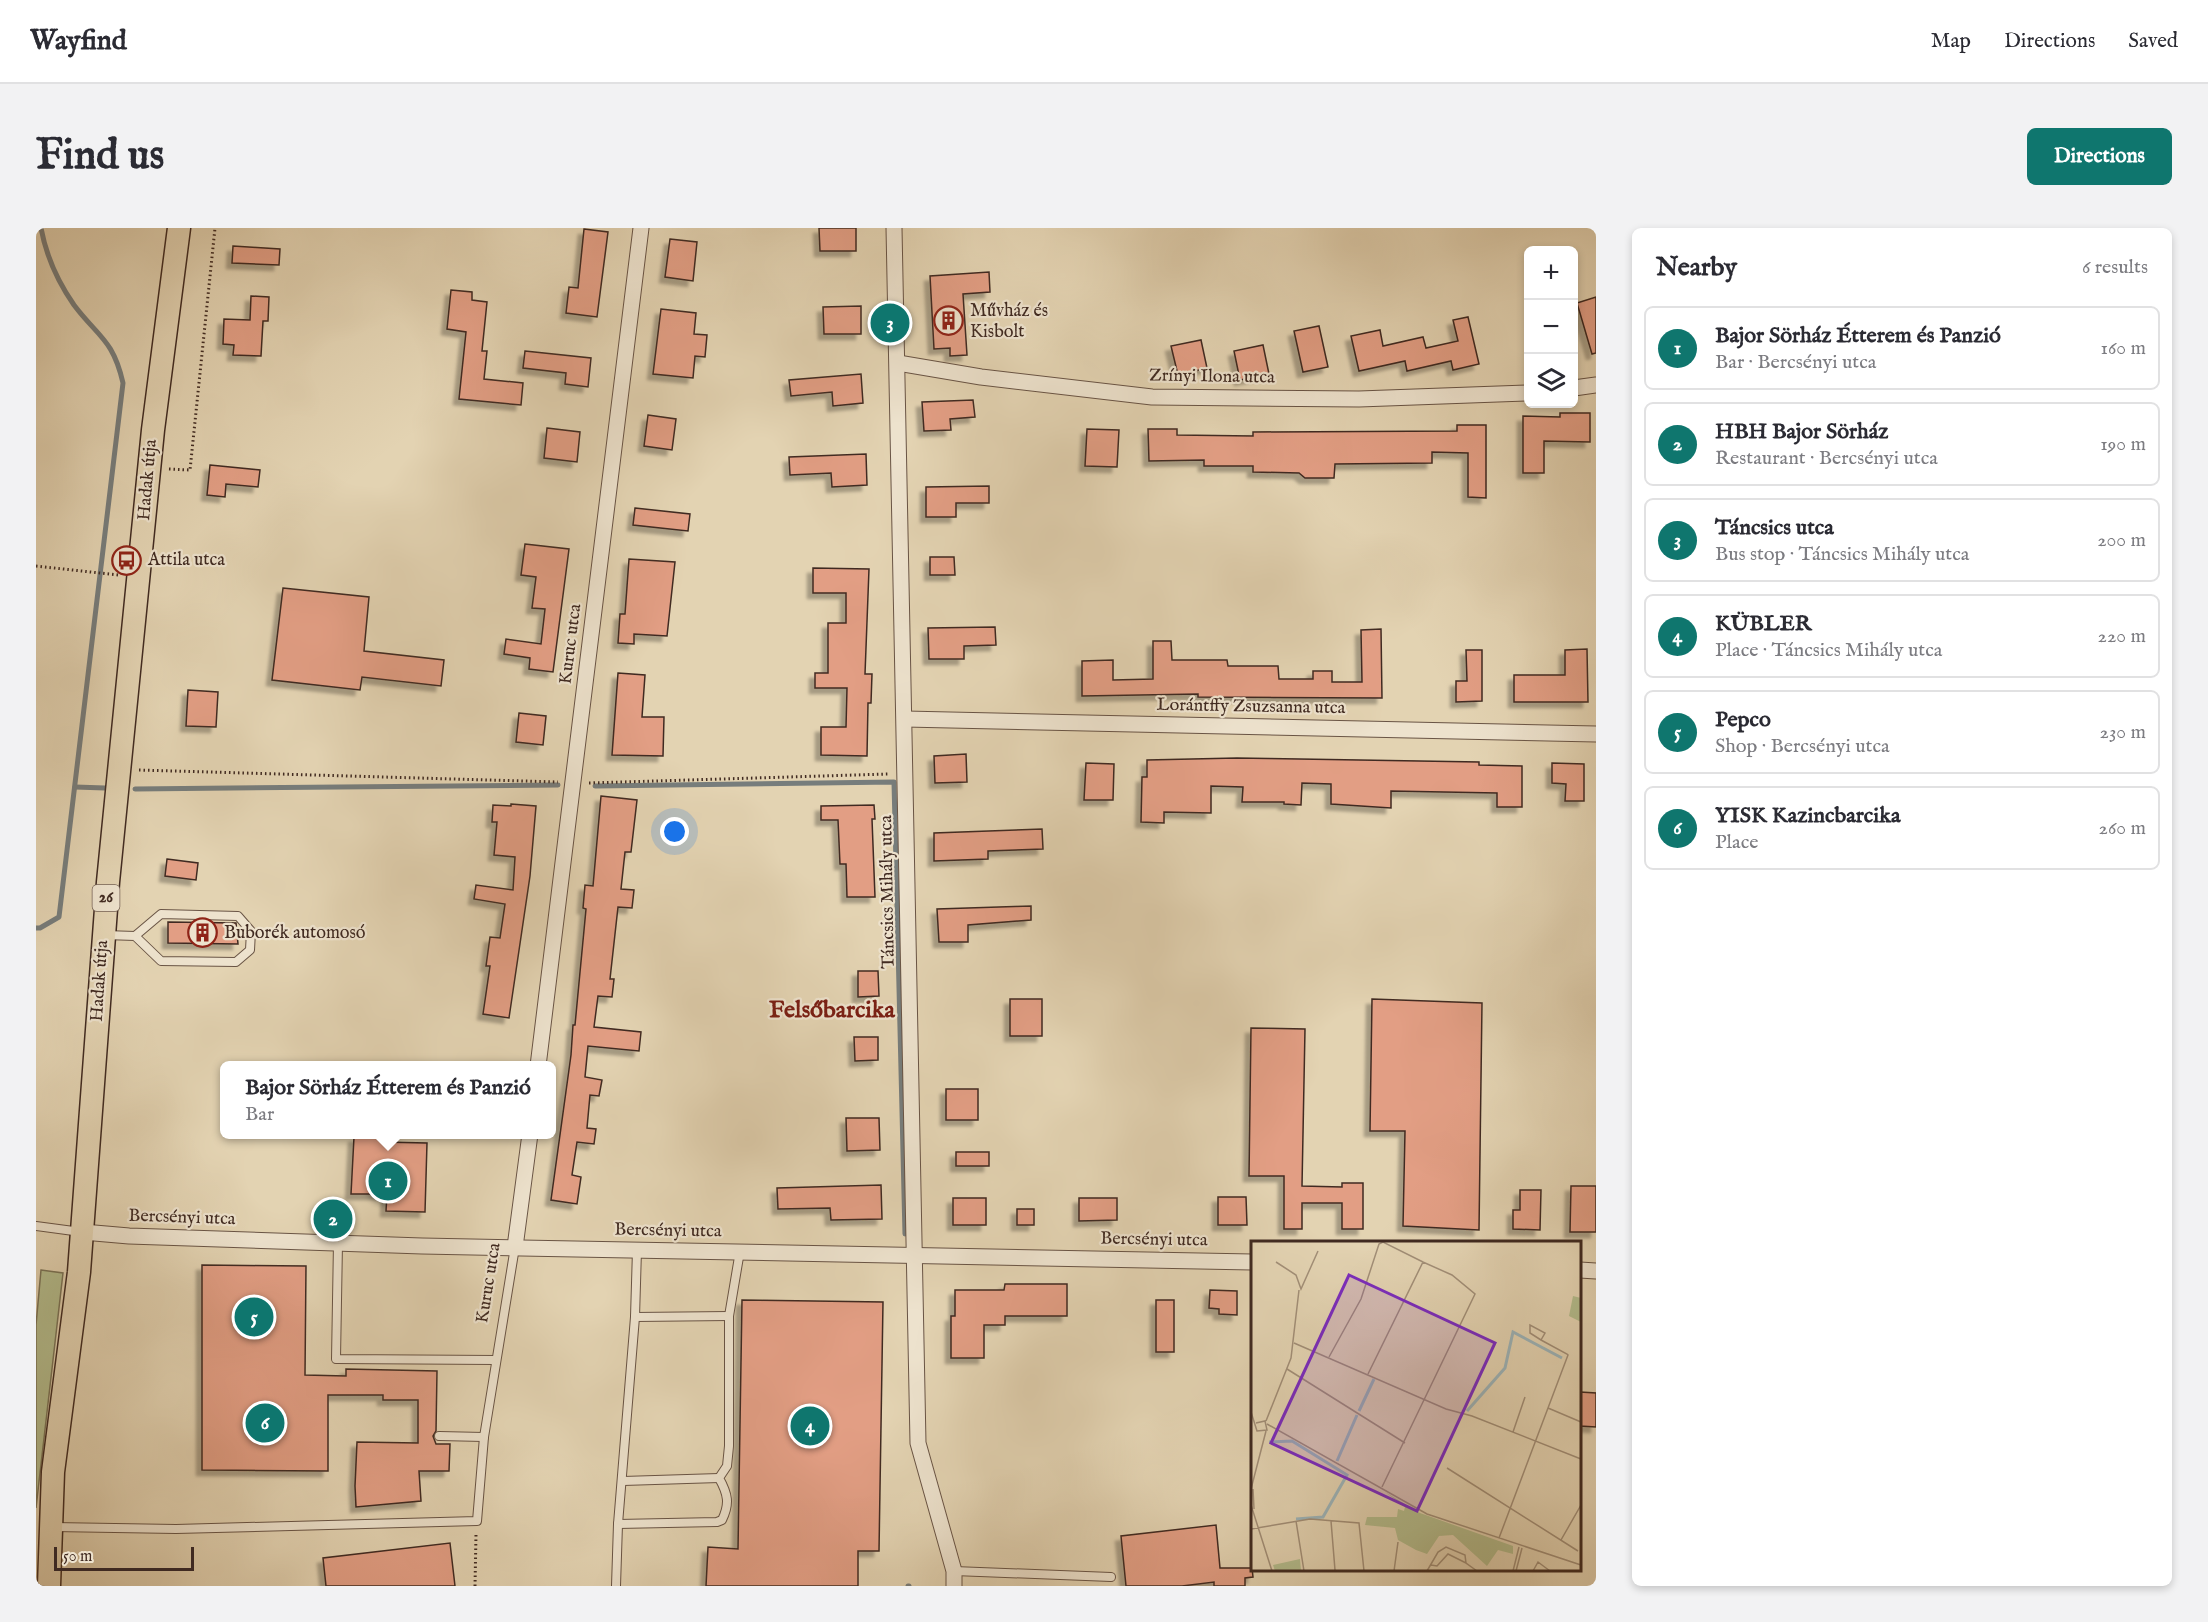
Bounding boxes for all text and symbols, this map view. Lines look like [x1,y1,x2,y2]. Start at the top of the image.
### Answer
text: Wayfind [30,24,127,59]
text: Map [1931,28,1971,55]
text: Directions [2004,28,2095,55]
text: Saved [2128,28,2178,55]
button: Directions [2027,128,2172,185]
text: Find us [36,130,164,183]
map controls [1524,246,1578,408]
button: + [1524,246,1578,300]
text: Nearby [1656,251,1737,284]
text: 6 results [2082,255,2148,280]
pin: 3 [870,300,910,346]
place label: Művház és Kisbolt [970,300,1048,344]
button: − [1524,300,1578,354]
building icon: Művház és Kisbolt [933,305,965,337]
text: Bajor Sörház Étterem és Panzió [1715,322,2001,350]
text: 1 [1674,336,1681,361]
text: 160 m [2100,336,2146,361]
text: Bar · Bercsényi utca [1715,350,1876,375]
button: layers [1524,354,1578,408]
street label: Zrínyi Ilona utca [1149,364,1275,390]
text: HBH Bajor Sörház [1715,418,1888,446]
text: 2 [1673,432,1682,457]
text: 190 m [2100,432,2146,457]
street label: Hadak útja [133,438,163,522]
text: Restaurant · Bercsényi utca [1715,446,1938,471]
text: Táncsics utca [1715,514,1834,542]
text: 3 [1674,528,1681,553]
text: 200 m [2097,528,2146,553]
text: Bus stop · Táncsics Mihály utca [1715,542,1969,567]
bus stop icon: Attila utca [111,544,143,576]
place label: Attila utca [147,549,225,572]
street label: Kuruc utca [555,602,587,686]
text: KÜBLER [1715,610,1811,638]
text: 4 [1673,624,1682,649]
text: 220 m [2098,624,2146,649]
text: Place · Táncsics Mihály utca [1715,638,1942,663]
street label: Lorántffy Zsuzsanna utca [1156,694,1346,720]
text: Pepco [1715,706,1771,734]
text: 5 [1674,720,1681,745]
text: 230 m [2100,720,2146,745]
text: Shop · Bercsényi utca [1715,734,1890,759]
text: YISK Kazincbarcika [1715,802,1900,830]
street label: Táncsics Mihály utca [875,815,901,969]
text: 6 [1673,816,1682,841]
text: 260 m [2099,816,2146,841]
your location [660,817,689,846]
text: Place [1715,830,1758,855]
road number: 26 [92,885,120,911]
building icon: Buborék automosó [187,917,219,949]
place label: Buborék automosó [224,922,366,945]
street label: Hadak útja [86,939,114,1023]
district label: Felsőbarcika [769,995,896,1026]
popup [220,1061,556,1139]
text: Bajor Sörház Étterem és Panzió [245,1074,531,1102]
text: Bar [245,1102,274,1127]
pin: 1 [368,1158,408,1204]
pin: 2 [314,1196,352,1242]
street label: Bercsényi utca [128,1205,236,1231]
street label: Bercsényi utca [614,1219,722,1243]
street label: Bercsényi utca [1100,1228,1208,1252]
street label: Kuruc utca [471,1241,507,1325]
inset map [1251,1241,1581,1571]
pin: 5 [234,1294,274,1340]
pin: 6 [246,1400,284,1446]
pin: 4 [790,1404,830,1448]
scale bar [54,1544,194,1572]
text: 50 m [63,1547,92,1567]

